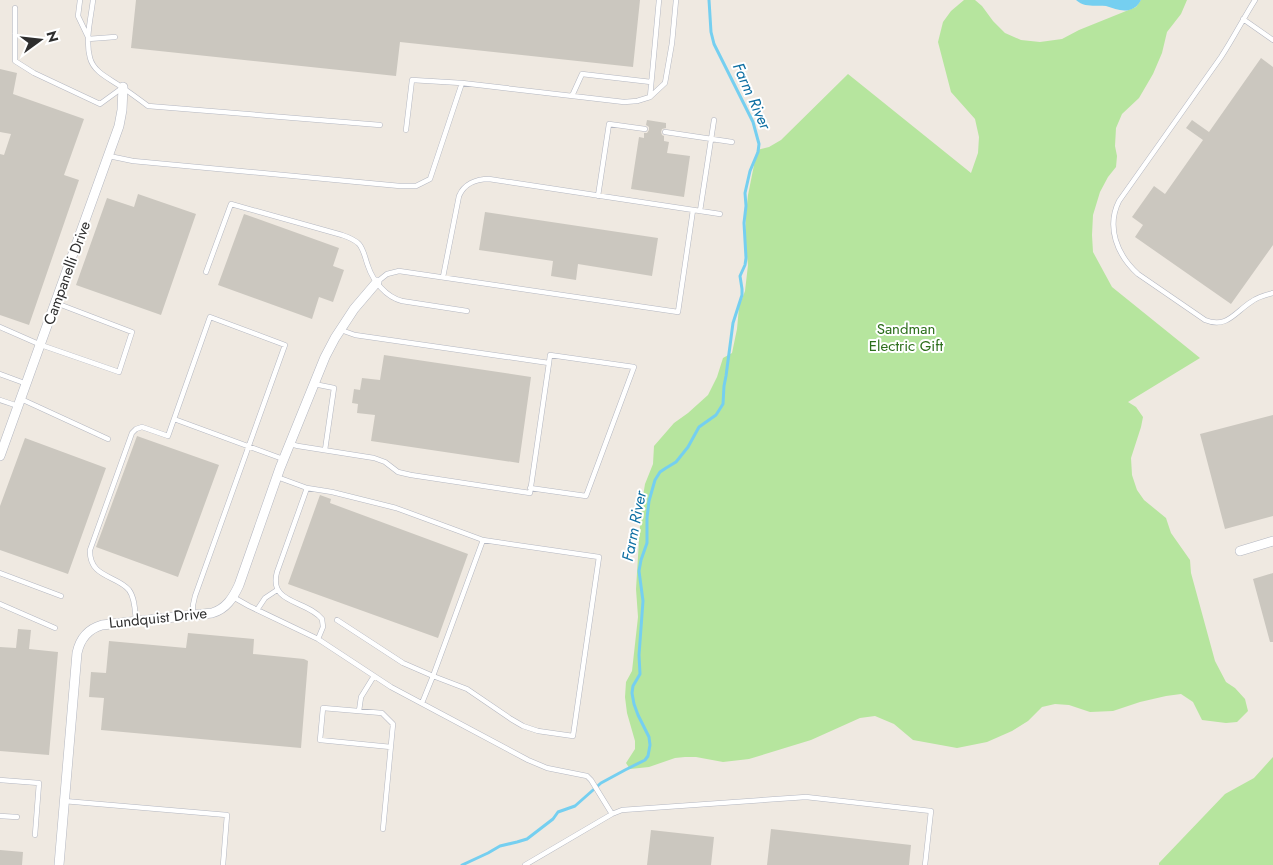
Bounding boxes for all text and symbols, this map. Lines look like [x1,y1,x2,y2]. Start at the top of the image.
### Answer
north arrow [15,15,65,65]
text: N [41,29,64,45]
water label: Farm River [727,59,778,135]
street label: Campanelli Drive [38,218,96,328]
park label: Sandman Electric Gift [869,318,944,357]
water label: Farm River [616,487,652,563]
street label: Lundquist Drive [108,602,208,634]

